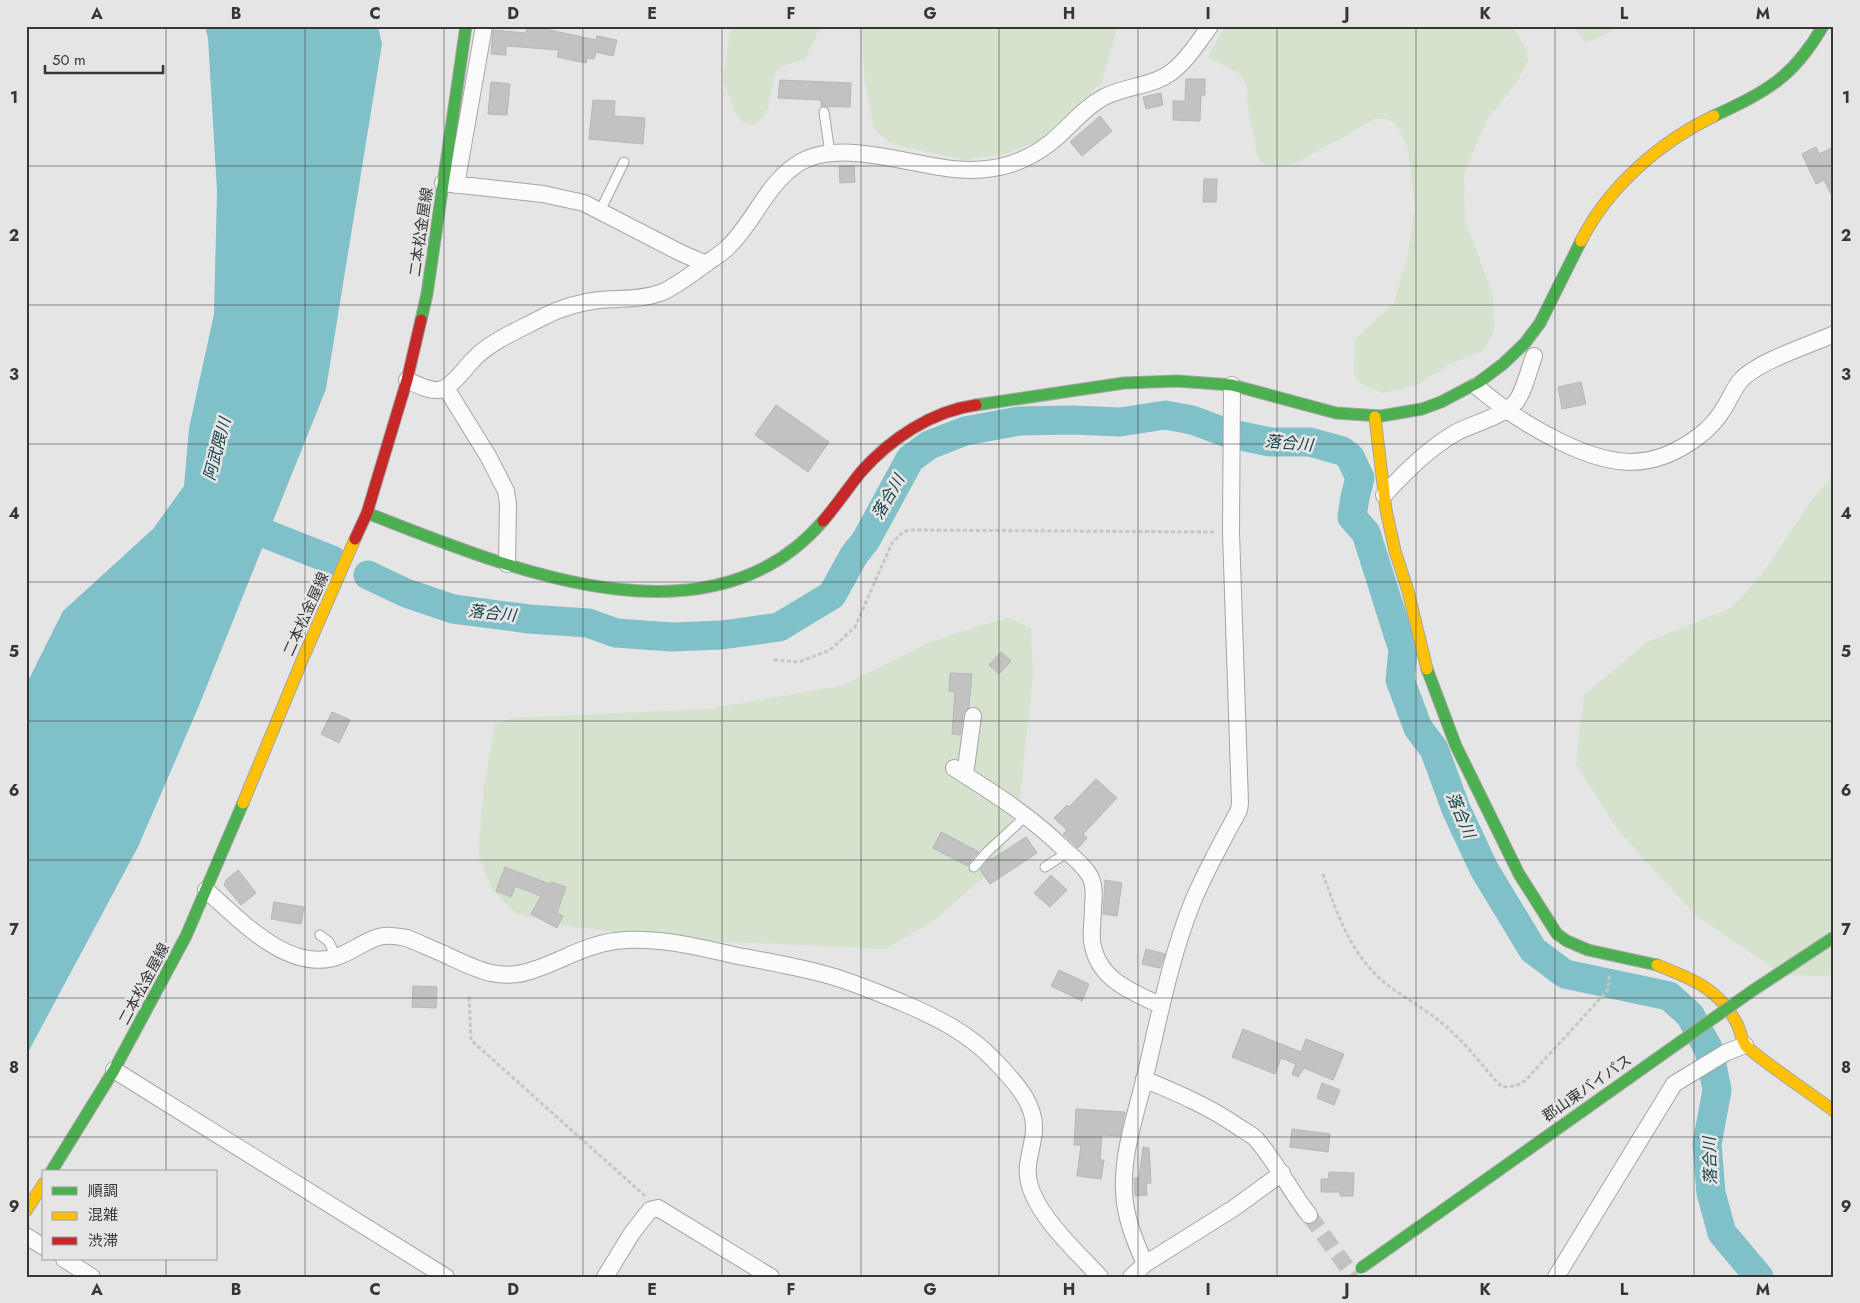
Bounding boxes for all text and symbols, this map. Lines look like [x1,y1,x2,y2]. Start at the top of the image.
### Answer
text: A [90,2,103,25]
text: B [231,2,241,25]
text: C [369,2,381,25]
text: D [507,2,519,25]
text: E [647,2,657,25]
text: F [787,2,795,25]
text: G [923,2,937,25]
text: H [1063,2,1075,25]
text: I [1205,2,1211,25]
text: J [1341,2,1350,25]
text: K [1479,2,1491,25]
text: L [1620,2,1629,25]
text: M [1756,2,1770,25]
scale bar [45,42,162,74]
text: 50 m [52,49,86,71]
text: 1 [10,86,18,109]
text: 1 [1842,86,1850,109]
street label: 二本松金屋線 [404,186,438,278]
text: 2 [9,224,19,247]
text: 2 [1841,224,1851,247]
text: 3 [9,363,19,386]
text: 3 [1841,363,1851,386]
water label: 阿武隈川 [198,413,237,483]
water label: 落合川 [1264,429,1316,457]
water label: 落合川 [866,469,911,524]
text: 4 [8,502,20,525]
text: 4 [1840,502,1852,525]
street label: 二本松金屋線 [278,568,334,660]
water label: 落合川 [467,599,519,627]
text: 5 [9,640,19,663]
text: 5 [1841,640,1851,663]
text: 6 [9,779,19,802]
text: 6 [1841,779,1851,802]
water label: 落合川 [1441,788,1482,843]
text: 7 [9,918,19,941]
text: 7 [1841,918,1851,941]
street label: 二本松金屋線 [113,939,175,1029]
street label: 郡山東バイパス [1538,1049,1636,1127]
text: 8 [9,1056,19,1079]
text: 8 [1841,1056,1851,1079]
water label: 落合川 [1698,1135,1722,1185]
legend [42,1170,218,1260]
text: 順調 [88,1180,118,1202]
text: 9 [9,1195,19,1218]
text: 9 [1841,1195,1851,1218]
text: 混雑 [88,1204,118,1226]
text: 渋滞 [88,1230,118,1252]
text: A [90,1278,103,1301]
text: B [231,1278,241,1301]
text: C [369,1278,381,1301]
text: D [507,1278,519,1301]
text: E [647,1278,657,1301]
text: F [787,1278,795,1301]
text: G [923,1278,937,1301]
text: H [1063,1278,1075,1301]
text: I [1205,1278,1211,1301]
text: J [1341,1278,1350,1301]
text: K [1479,1278,1491,1301]
text: L [1620,1278,1629,1301]
text: M [1756,1278,1770,1301]

